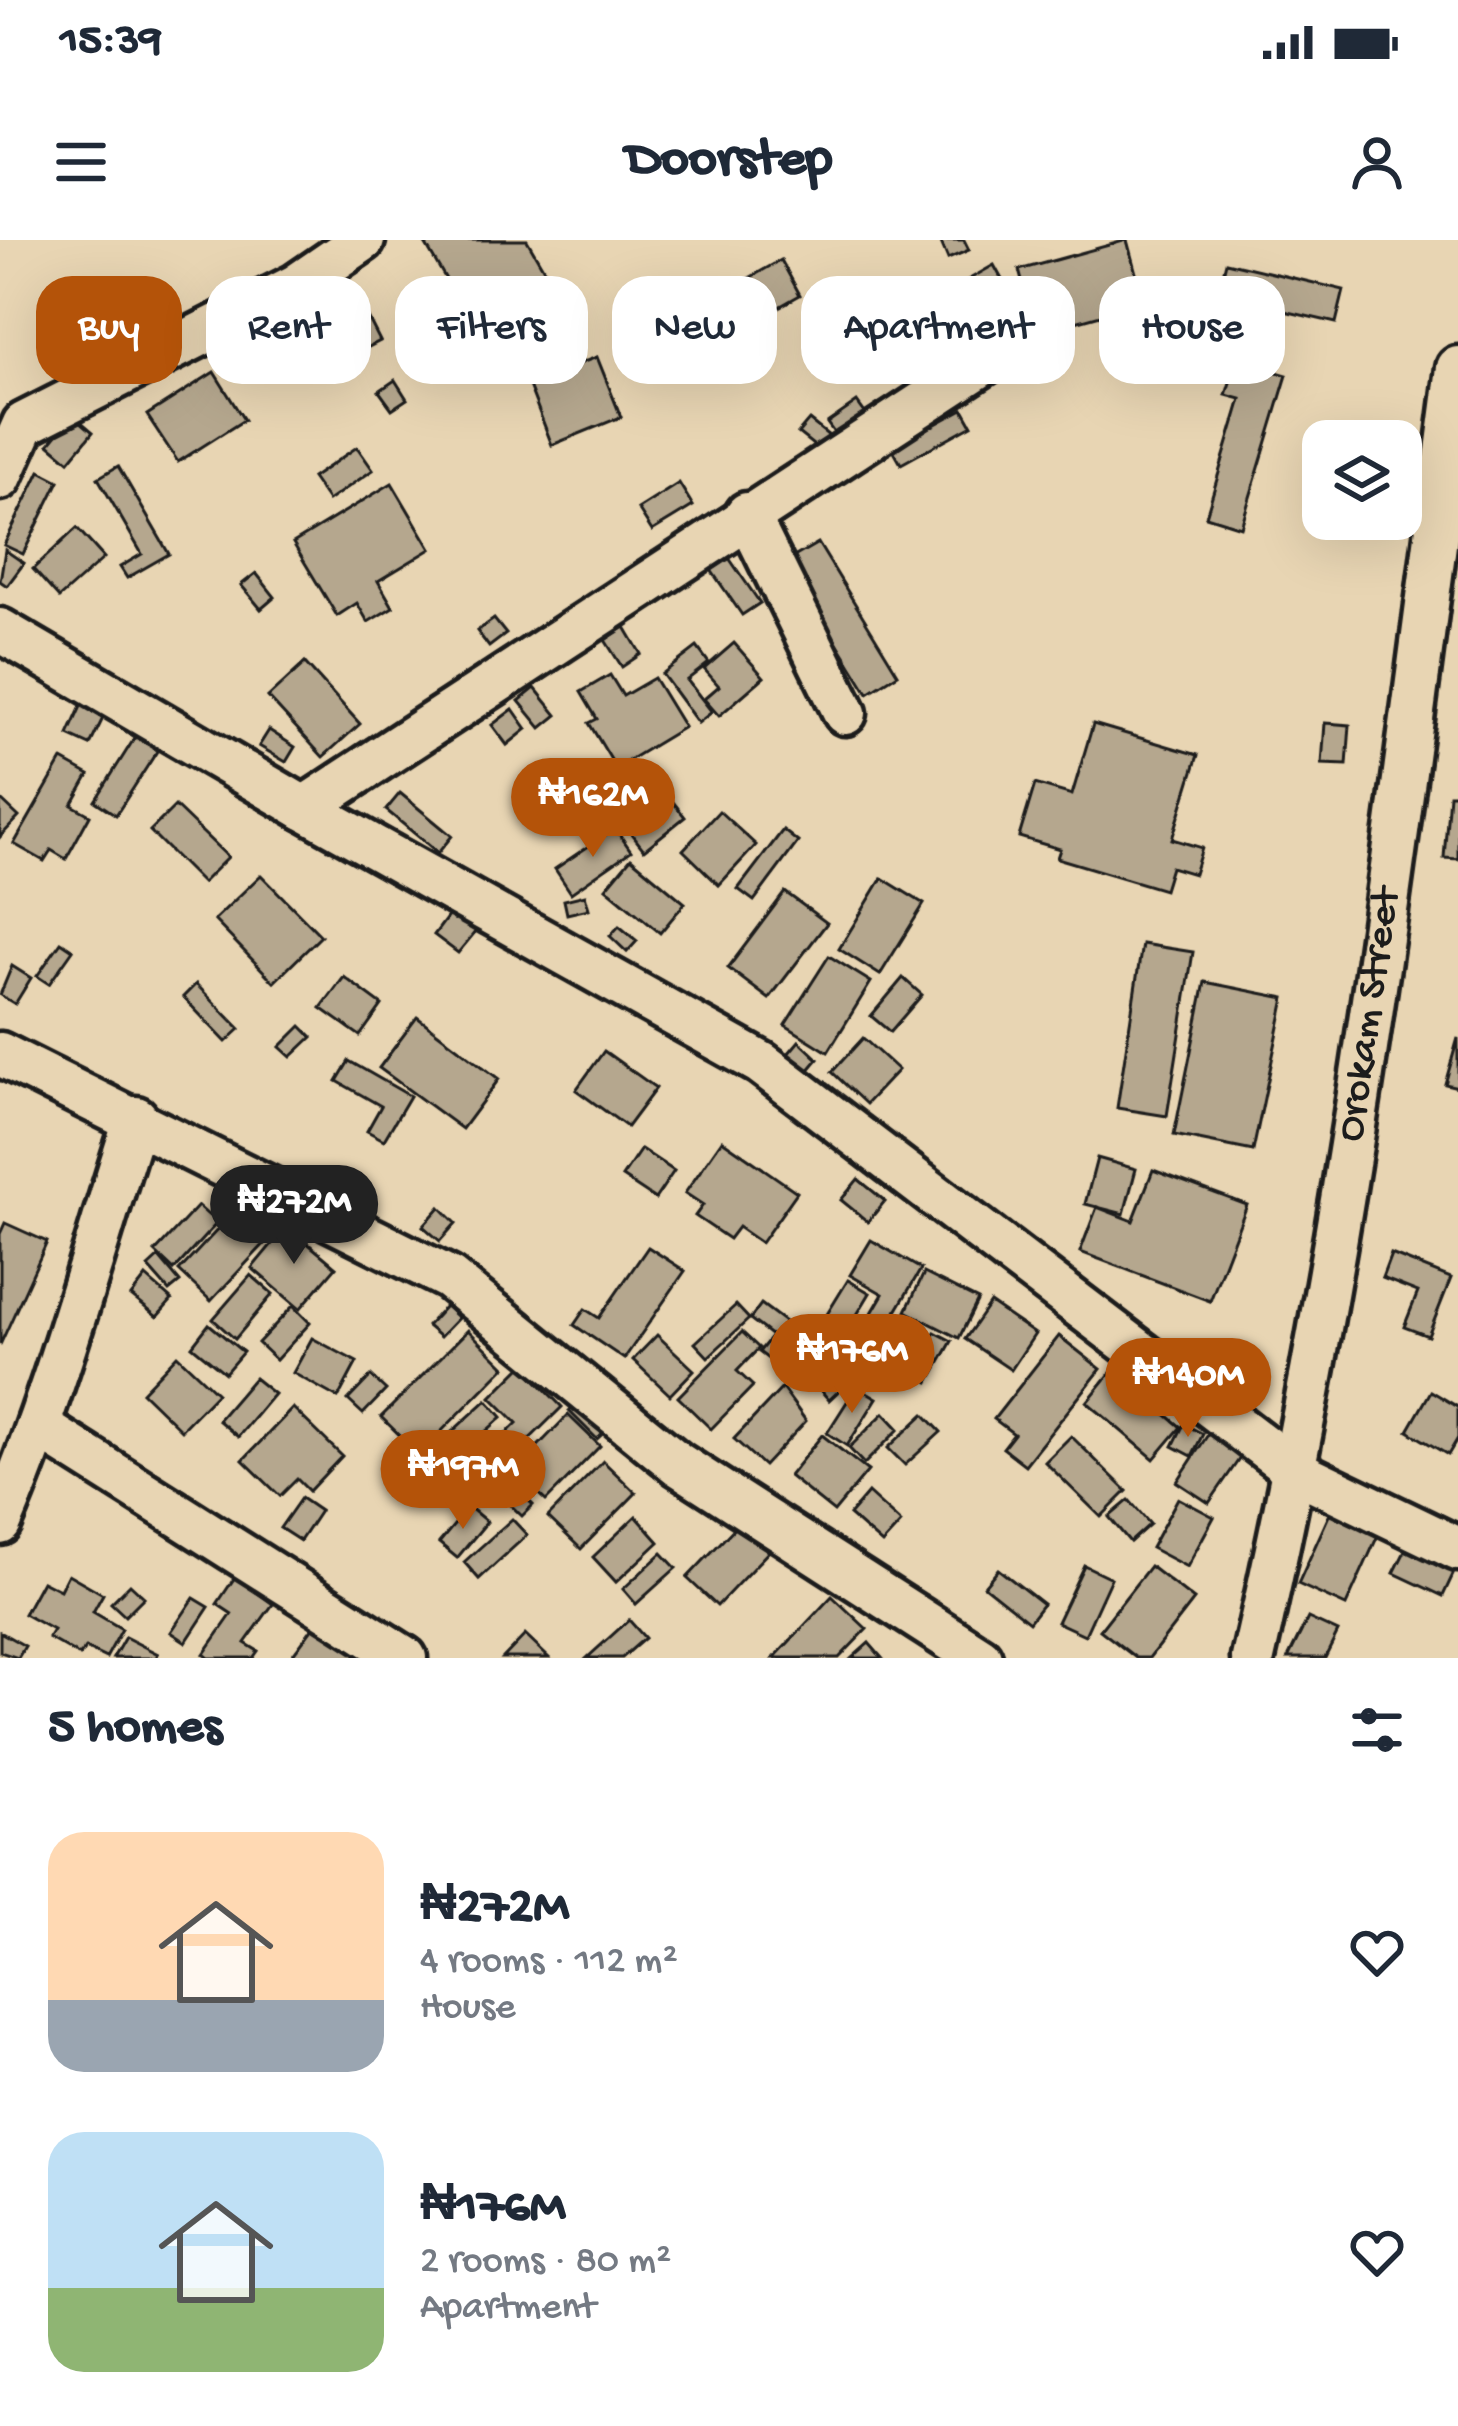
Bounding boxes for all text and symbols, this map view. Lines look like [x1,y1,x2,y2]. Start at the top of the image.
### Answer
text: 15:39 [60,16,162,69]
icon: menu [48,129,114,195]
icon: person [1344,129,1410,195]
text: Doorstep [626,130,832,194]
chip: Buy [36,276,182,384]
chip: Rent [206,276,371,384]
chip: Filters [395,276,588,384]
chip: New [612,276,777,384]
chip: Apartment [801,276,1075,384]
chip: House [1099,276,1285,384]
map controls [1302,420,1422,540]
button: layers [1302,420,1422,540]
pin: ₦162M [509,758,677,860]
text: ₦162M [538,774,648,820]
street label: Orokam Street [1327,881,1414,1145]
pin: ₦272M [210,1165,378,1267]
text: ₦272M [237,1181,351,1227]
pin: ₦176M [768,1314,936,1416]
text: ₦176M [796,1330,908,1376]
pin: ₦140M [1104,1338,1272,1440]
text: ₦140M [1132,1354,1244,1400]
pin: ₦197M [379,1430,547,1532]
text: ₦197M [408,1446,518,1492]
icon: filters [1344,1697,1410,1763]
text: 5 homes [48,1700,222,1760]
icon: home [144,1880,288,2024]
text: ₦272M [420,1880,569,1940]
icon: heart [1344,1919,1410,1985]
text: 4 rooms · 112 m² [420,1940,678,1986]
text: House [420,1986,515,2032]
icon: home [144,2180,288,2324]
text: ₦176M [420,2180,565,2240]
icon: heart [1344,2219,1410,2285]
text: 2 rooms · 80 m² [420,2240,671,2286]
text: Apartment [420,2286,596,2332]

